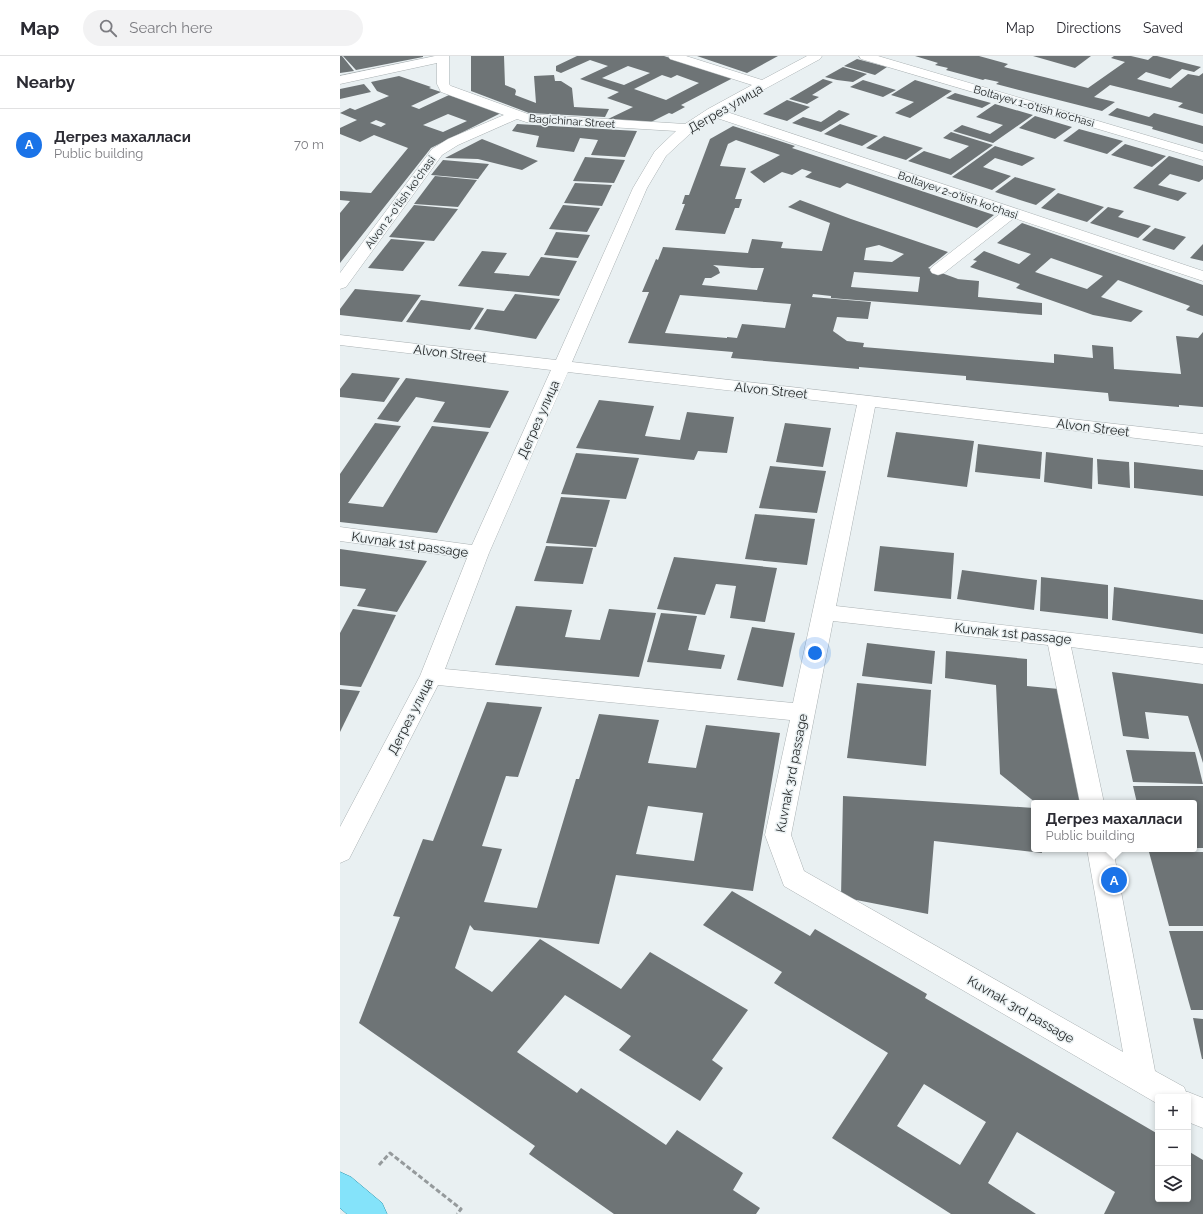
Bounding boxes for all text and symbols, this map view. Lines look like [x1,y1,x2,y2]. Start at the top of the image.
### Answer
search box [83,10,363,46]
text: Map [20,17,59,39]
icon: search [97,17,119,39]
text: Search here [129,19,213,37]
text: Map [1006,20,1034,36]
text: Directions [1056,20,1121,36]
text: Saved [1143,20,1183,36]
text: Nearby [16,72,75,92]
street label: Дегрез улица [685,81,765,136]
street label: Boltayev 1-o'tish ko'chasi [972,83,1096,130]
street label: Bаgichinar Street [528,112,616,131]
text: Дегрез махалласи [54,128,191,146]
text: A [25,137,33,152]
text: 70 m [294,137,324,152]
text: Public building [54,146,143,161]
street label: Alvon 2-o'tish ko'chasi [363,154,438,251]
street label: Boltayev 2-o'tish ko'chasi [896,169,1020,222]
street label: Alvon Street [413,342,488,365]
street label: Дегрез улица [515,378,562,461]
street label: Alvon Street [734,379,809,402]
street label: Alvon Street [1056,416,1131,439]
street label: Kuvnak 1st passage [351,529,470,560]
street label: Kuvnak 1st passage [954,620,1073,647]
your location [805,643,825,663]
street label: Дегрез улица [385,675,436,757]
street label: Kuvnak 3rd passage [773,712,810,834]
popup [1031,800,1197,852]
text: Дегрез махалласи [1046,810,1182,828]
text: Public building [1046,828,1135,843]
pin: A [1101,865,1127,895]
street label: Kuvnak 3rd passage [965,973,1077,1046]
map controls [1155,1094,1191,1202]
button: + [1155,1094,1191,1130]
button: − [1155,1130,1191,1166]
button: layers [1155,1166,1191,1202]

